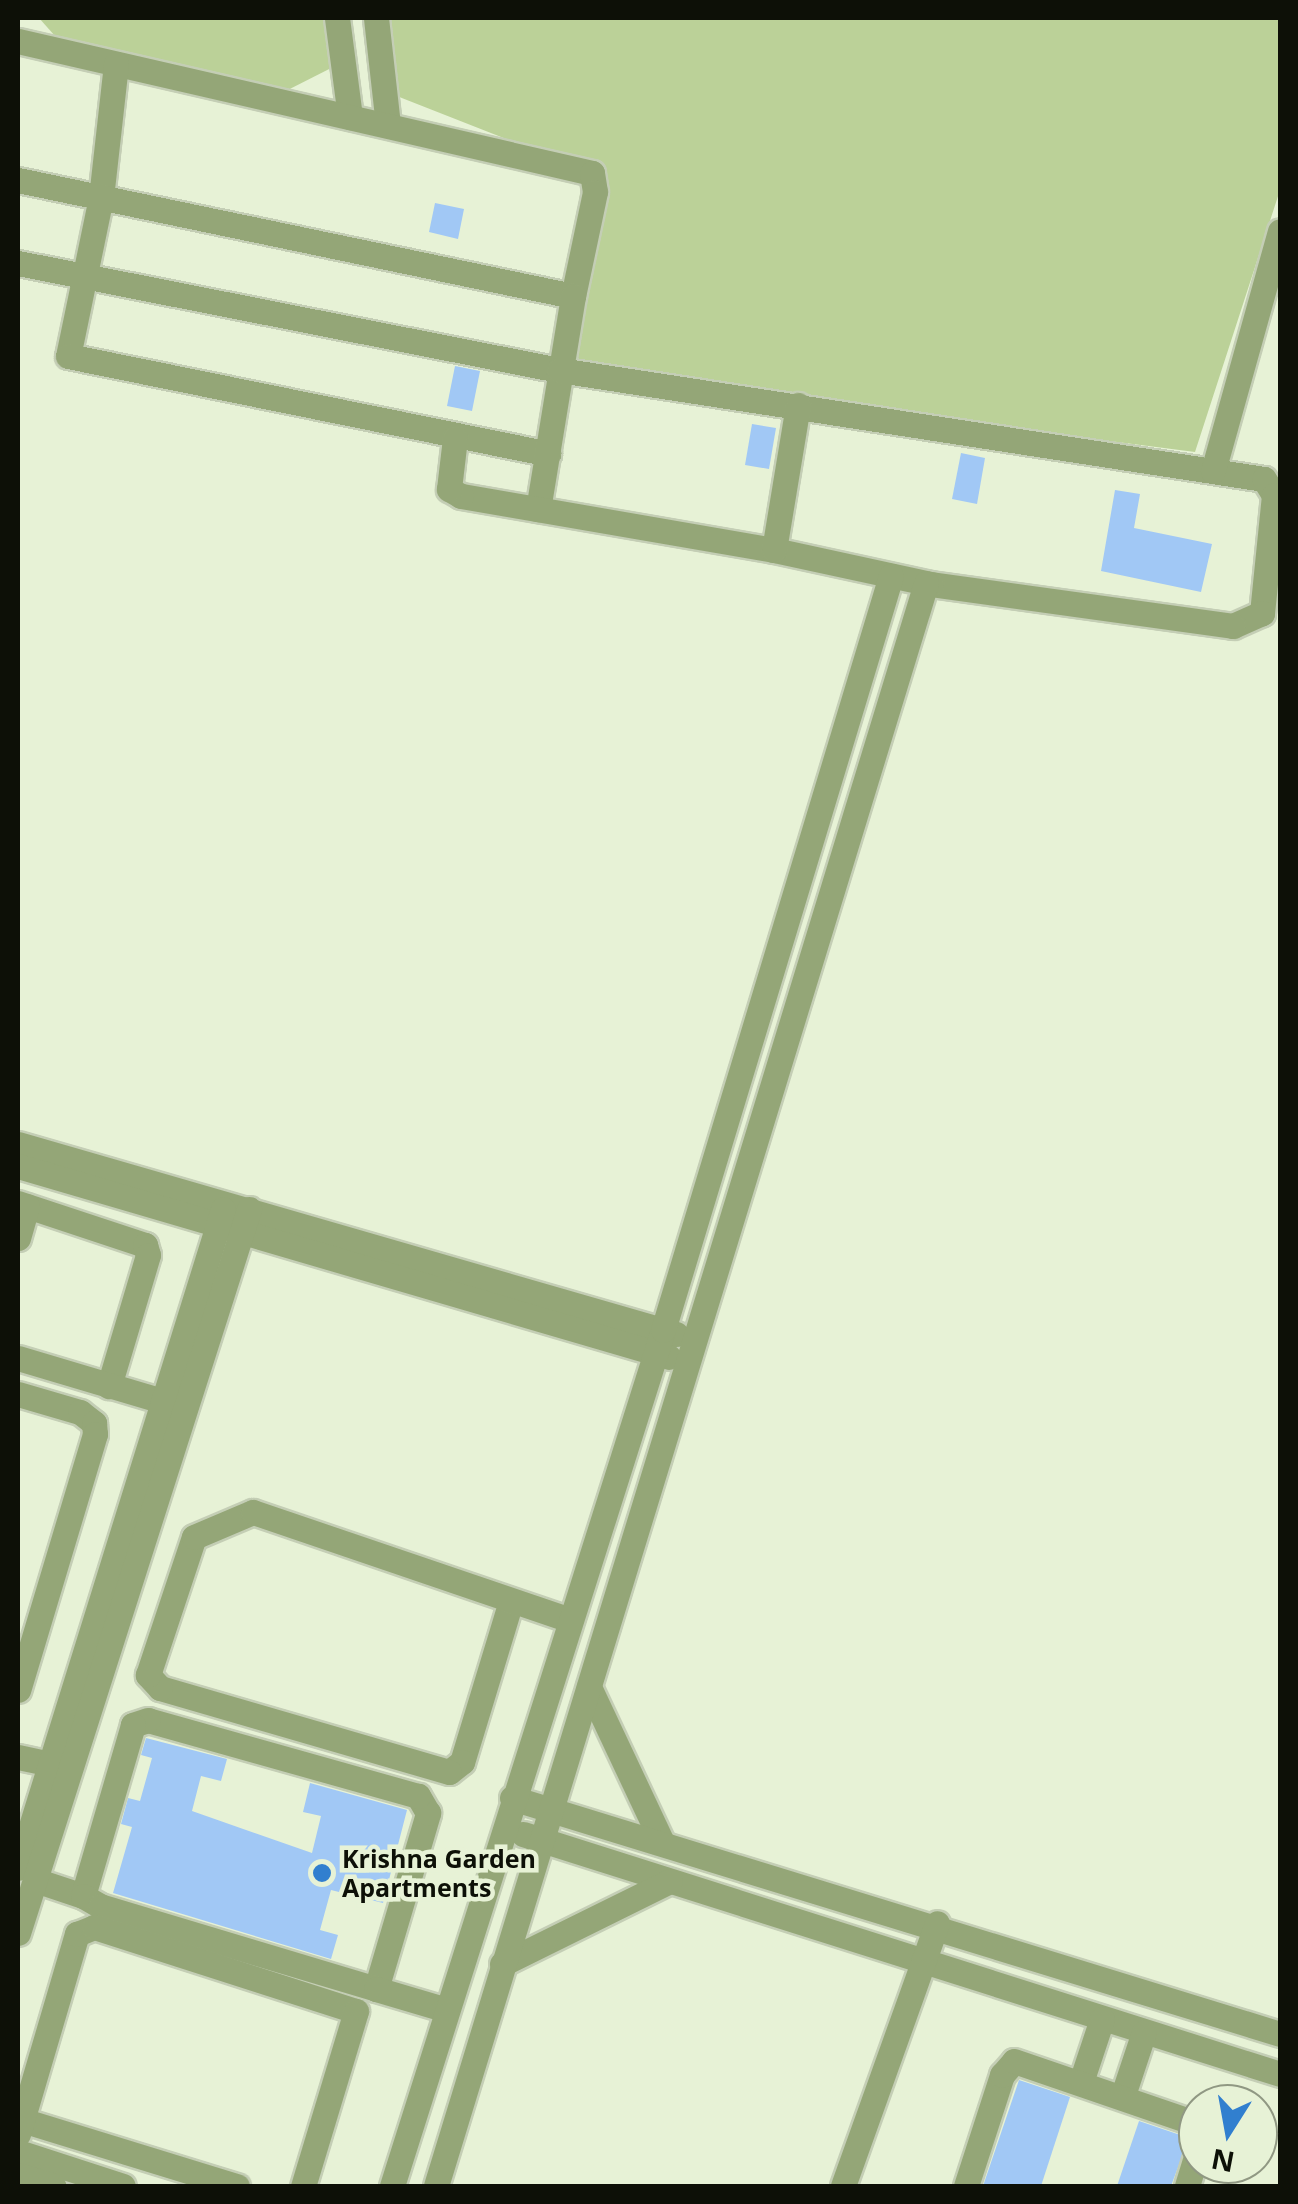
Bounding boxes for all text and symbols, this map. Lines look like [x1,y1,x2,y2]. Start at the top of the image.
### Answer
place label: Krishna Garden Apartments [342,1844,536,1903]
marker: Krishna Garden Apartments [311,1862,333,1884]
north arrow [1178,2084,1278,2184]
text: N [1208,2141,1237,2182]

